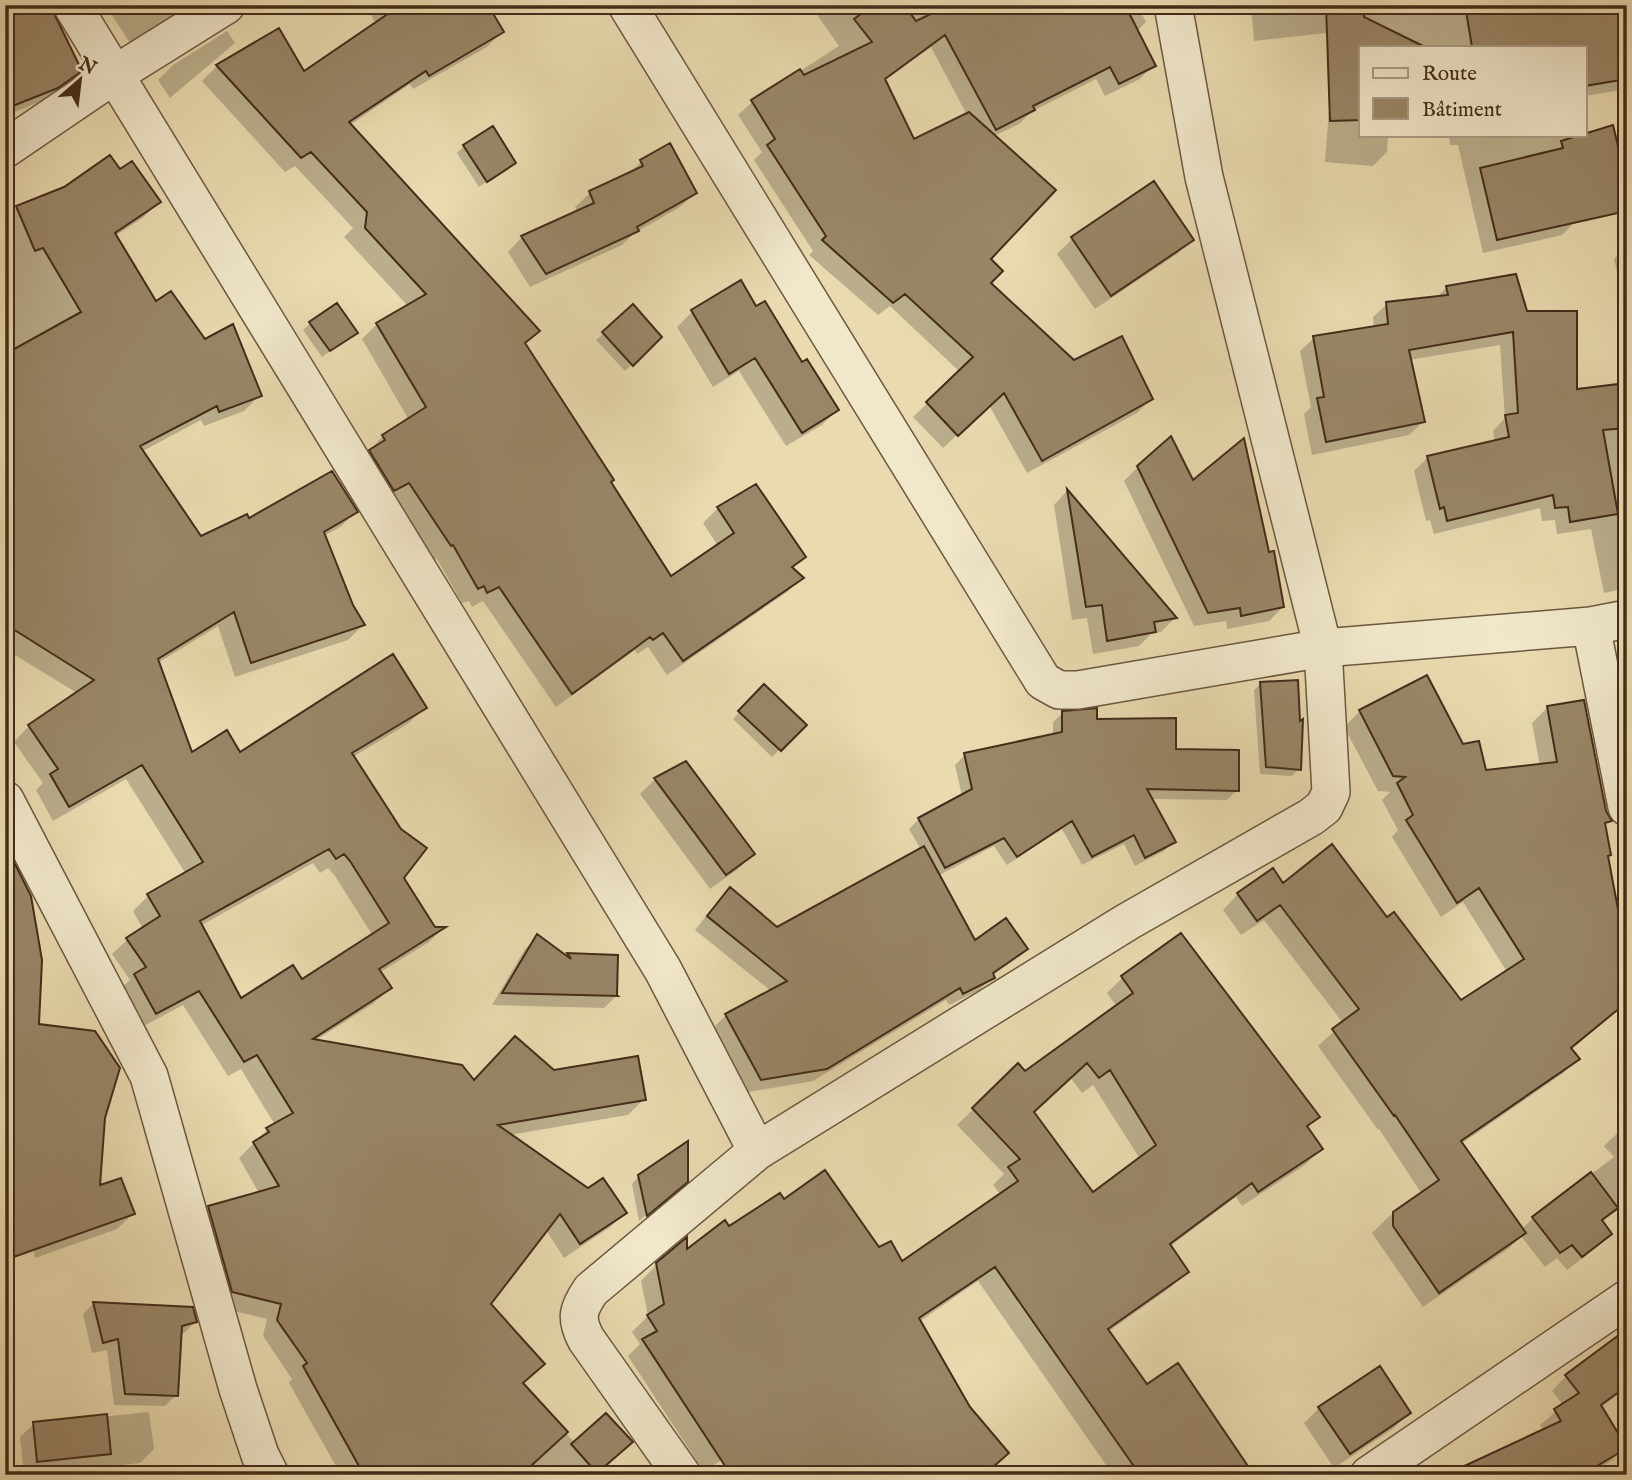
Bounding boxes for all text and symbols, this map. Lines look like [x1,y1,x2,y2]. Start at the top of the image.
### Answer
north arrow [46,46,116,116]
legend [1359,46,1586,136]
text: N [73,52,100,81]
text: Route [1422,61,1477,88]
text: Bâtiment [1422,97,1502,124]

